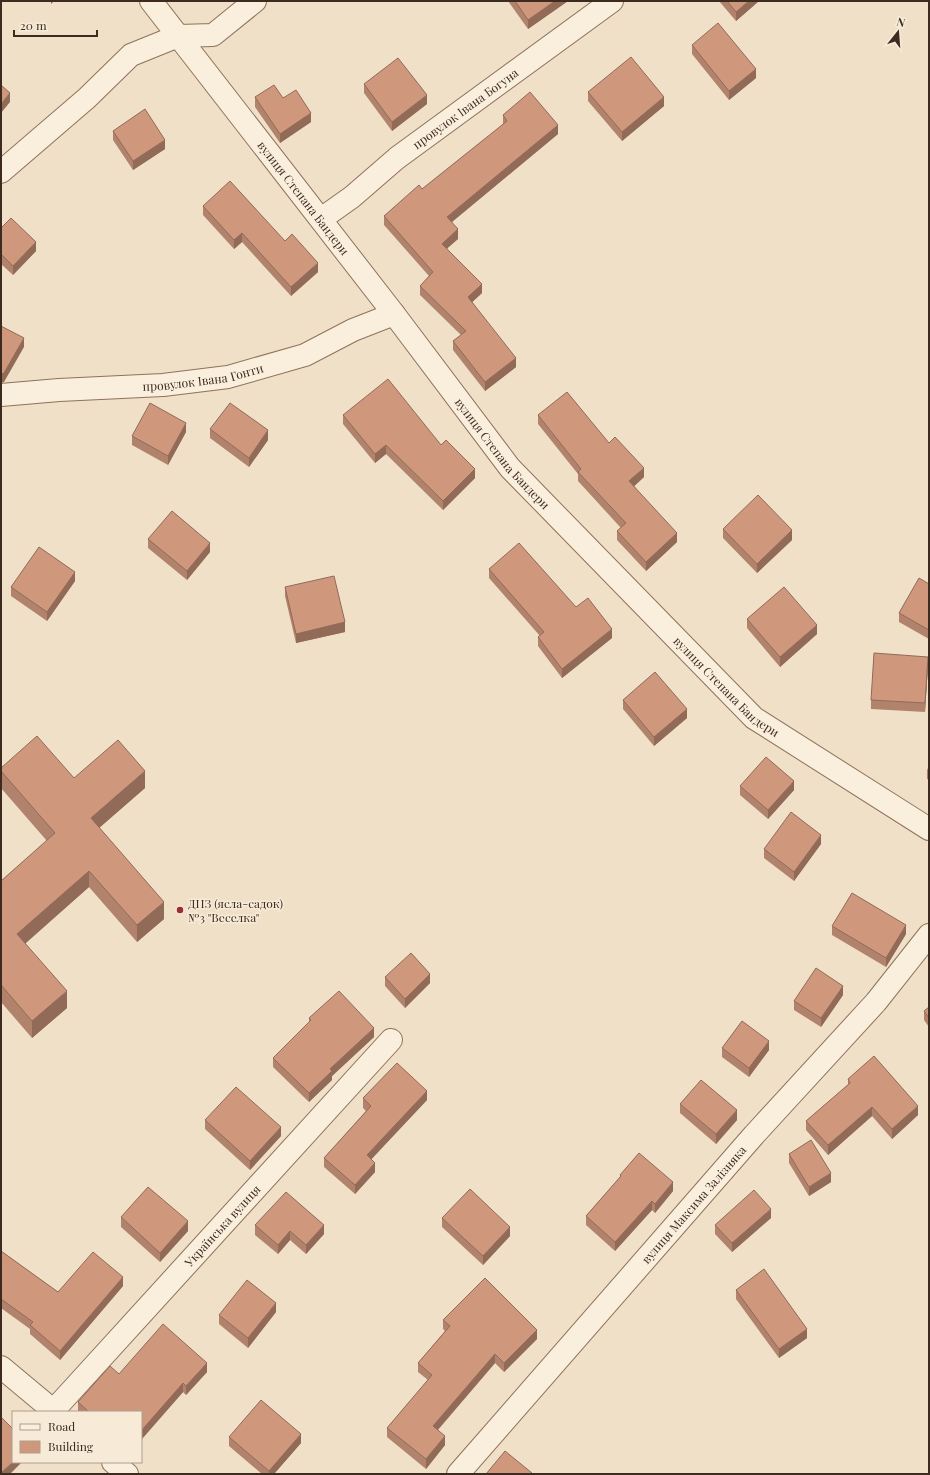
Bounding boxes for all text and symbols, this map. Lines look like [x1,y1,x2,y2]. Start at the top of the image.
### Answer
scale bar [14,12,97,38]
north arrow [878,12,918,52]
text: N [895,14,907,30]
text: 20 m [20,17,47,33]
street label: провулок Івана Богуна [409,64,521,152]
street label: вулиця Степана Бандери [254,137,353,258]
street label: провулок Івана Гонти [142,359,266,394]
street label: вулиця Степана Бандери [452,394,554,513]
street label: вулиця Степана Бандери [670,633,783,740]
place label: ДНЗ (ясла-садок) №3 "Веселка" [188,895,283,925]
marker: ДНЗ (ясла-садок) №3 "Веселка" [175,905,185,915]
street label: вулиця Максима Залізняка [638,1142,749,1267]
street label: Українська вулиця [180,1181,264,1271]
legend [12,1411,142,1463]
text: Road [48,1418,75,1434]
text: Building [48,1438,94,1454]

